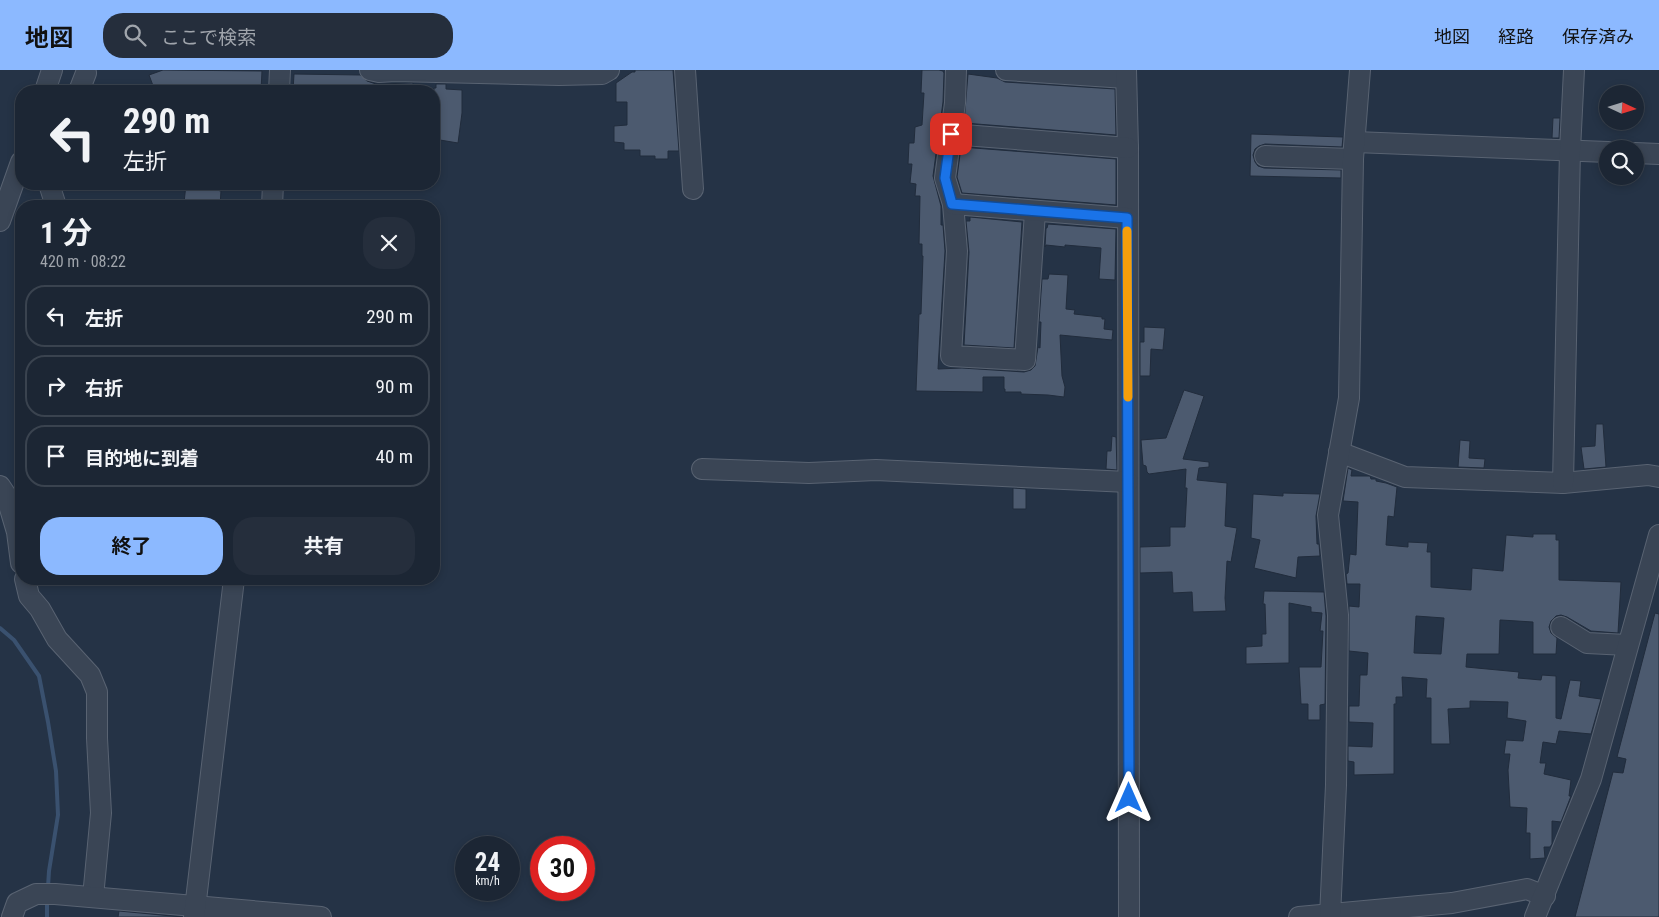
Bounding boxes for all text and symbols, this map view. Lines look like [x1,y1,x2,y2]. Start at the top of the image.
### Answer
search box [103,13,453,58]
icon: search [121,21,149,49]
text: 地図 [25,24,73,52]
text: ここで検索 [161,26,256,49]
text: 地図 [1434,26,1470,47]
text: 経路 [1498,26,1534,47]
text: 保存済み [1562,26,1634,47]
north arrow [1599,85,1644,130]
map controls [1599,85,1644,185]
text: 290 m [123,101,210,142]
icon: left [40,105,105,170]
pin [930,113,972,155]
icon: arrive [937,120,965,148]
button: search [1599,140,1644,185]
text: 左折 [123,149,167,174]
text: 1 分 [40,215,92,250]
button: close [363,217,415,269]
text: 420 m · 08:22 [40,252,126,271]
icon: left [42,302,70,330]
text: 290 m [366,305,413,328]
text: 左折 [85,307,123,330]
icon: right [42,372,70,400]
text: 90 m [376,375,413,398]
text: 右折 [85,377,123,400]
icon: arrive [42,442,70,470]
text: 40 m [376,445,413,468]
text: 目的地に到着 [85,447,199,470]
button: 終了 [40,517,223,575]
button: 共有 [233,517,415,575]
position arrow [1102,771,1154,823]
speed limit sign: 30 [530,836,595,901]
text: 24 [475,848,500,877]
text: km/h [475,874,500,888]

